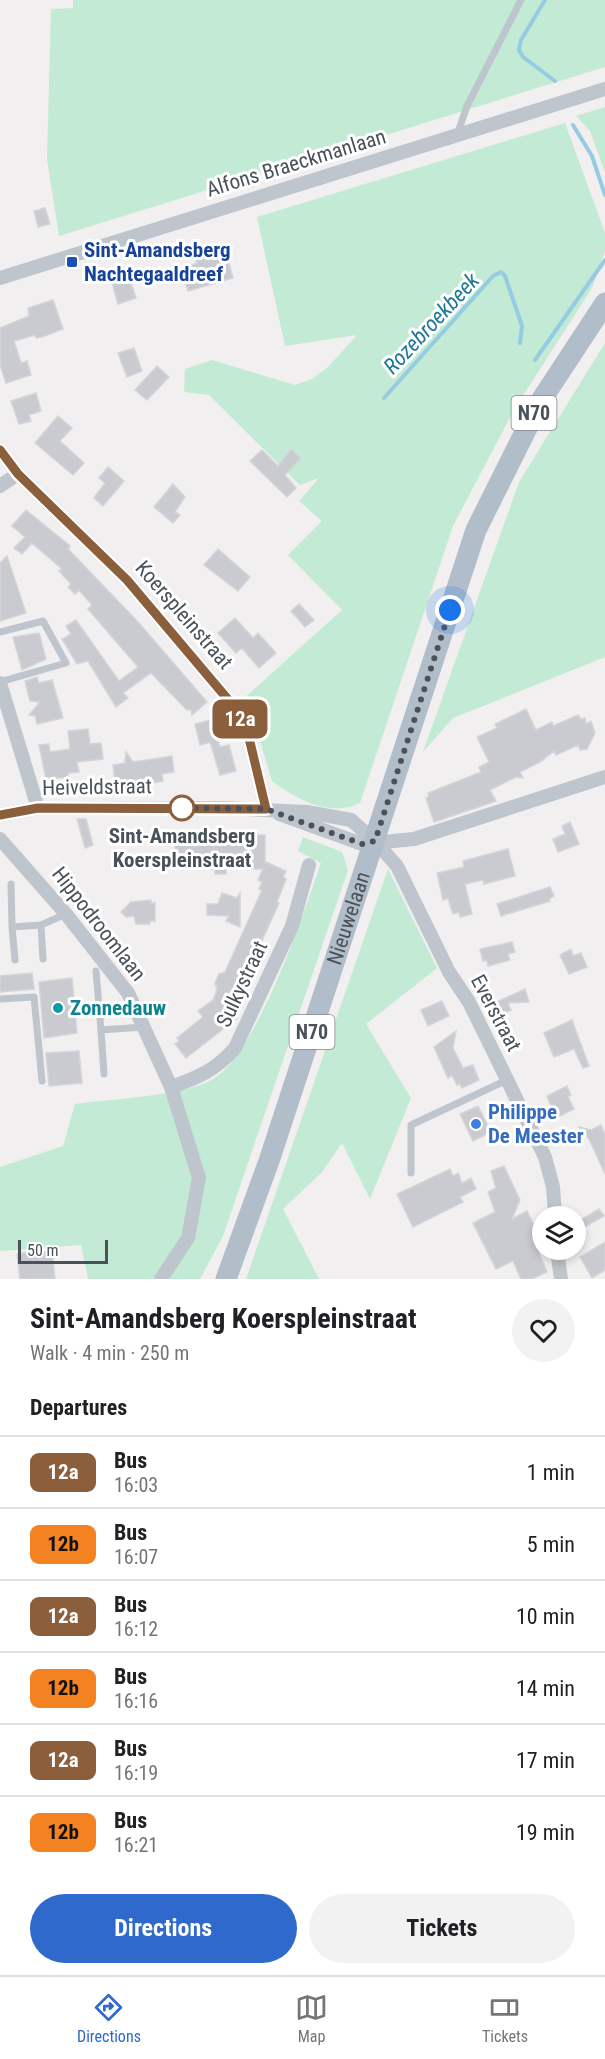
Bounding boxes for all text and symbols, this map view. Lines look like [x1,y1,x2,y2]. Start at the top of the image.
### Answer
street label: Alfons Braeckmanlaan [203,124,389,202]
place label: Sint-Amandsberg Nachtegaaldreef [84,238,231,286]
marker: Sint-Amandsberg Nachtegaaldreef [65,255,79,269]
water label: Rozebroekbeek [378,268,485,379]
road number: N70 [512,396,556,430]
street label: Koerspleinstraat [130,556,238,674]
your location [435,595,465,625]
line badge: 12a [206,700,274,738]
text: 12a [224,707,256,731]
street label: Heiveldstraat [42,774,152,800]
marker: Sint-Amandsberg Koerspleinstraat [169,795,195,821]
place label: Sint-Amandsberg Koerspleinstraat [109,824,255,872]
street label: Hippodroomlaan [47,862,151,986]
street label: Nieuwelaan [322,869,375,968]
street label: Sulkystraat [212,937,272,1031]
street label: Everstraat [466,971,526,1055]
place label: Zonnedauw [70,996,166,1020]
marker: Zonnedauw [51,1001,65,1015]
road number: N70 [290,1015,334,1049]
place label: Philippe De Meester [488,1100,584,1148]
marker: Philippe De Meester [469,1117,483,1131]
map controls [532,1206,586,1260]
button: layers [532,1206,586,1260]
scale bar [18,1237,108,1264]
text: 50 m [27,1241,59,1260]
button: heart [512,1299,575,1362]
text: Sint-Amandsberg Koerspleinstraat [30,1302,417,1335]
text: Walk · 4 min · 250 m [30,1341,189,1365]
text: Departures [30,1395,127,1420]
text: Bus [114,1448,147,1473]
text: 12a [47,1460,79,1484]
text: 1 min [527,1460,575,1485]
text: 16:03 [114,1473,158,1497]
text: Bus [114,1520,147,1545]
text: 12b [47,1532,79,1556]
text: 5 min [527,1532,575,1557]
text: 16:07 [114,1545,158,1569]
text: Bus [114,1592,147,1617]
text: 12a [47,1604,79,1628]
text: 10 min [516,1604,575,1629]
text: 16:12 [114,1617,158,1641]
text: Bus [114,1664,147,1689]
text: 12b [47,1676,79,1700]
text: 14 min [516,1676,575,1701]
text: 16:16 [114,1689,158,1713]
text: Bus [114,1736,147,1761]
text: 12a [47,1748,79,1772]
text: 17 min [516,1748,575,1773]
text: 16:19 [114,1761,158,1785]
text: Bus [114,1808,147,1833]
text: 12b [47,1820,79,1844]
text: 19 min [516,1820,575,1845]
text: 16:21 [114,1833,158,1857]
button: Directions [30,1894,297,1963]
button: Tickets [309,1894,575,1963]
tab: Directions [77,1991,141,2046]
tab: Map [295,1991,328,2046]
tab: Tickets [482,1991,528,2046]

